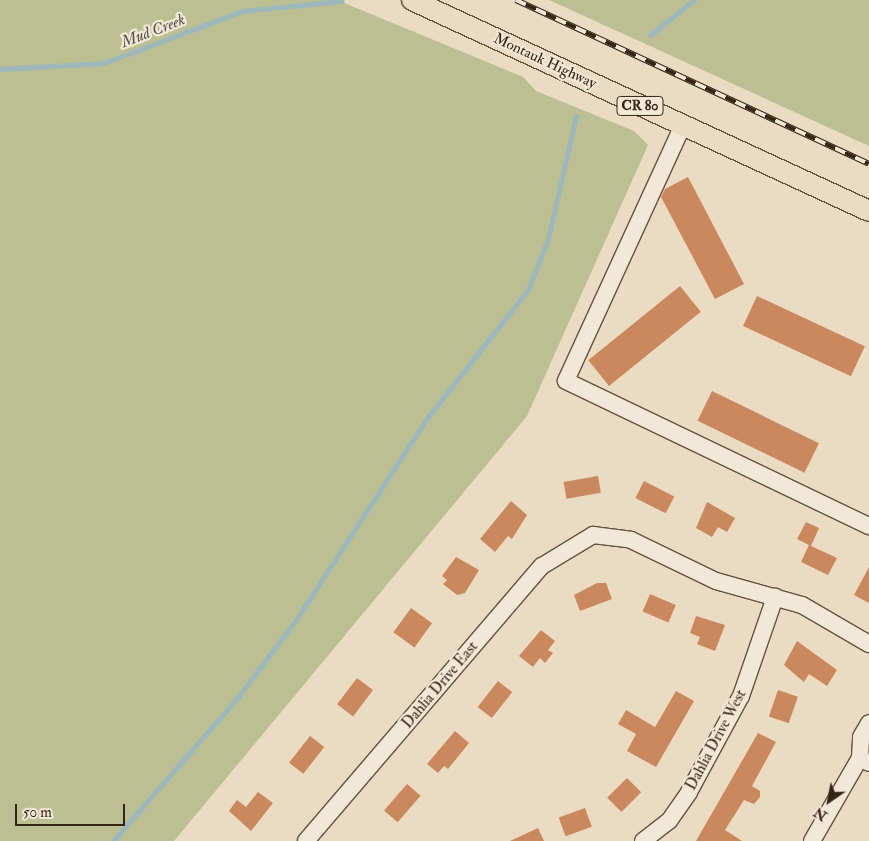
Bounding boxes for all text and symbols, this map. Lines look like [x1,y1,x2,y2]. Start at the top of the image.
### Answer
water label: Mud Creek [118,10,188,52]
street label: Montauk Highway [491,29,599,93]
road number: CR 80 [616,94,664,118]
street label: Dahlia Drive East [398,638,482,732]
street label: Dahlia Drive West [682,687,750,793]
north arrow [804,776,854,826]
scale bar [18,794,128,826]
text: 50 m [23,803,52,822]
text: N [811,803,830,825]

